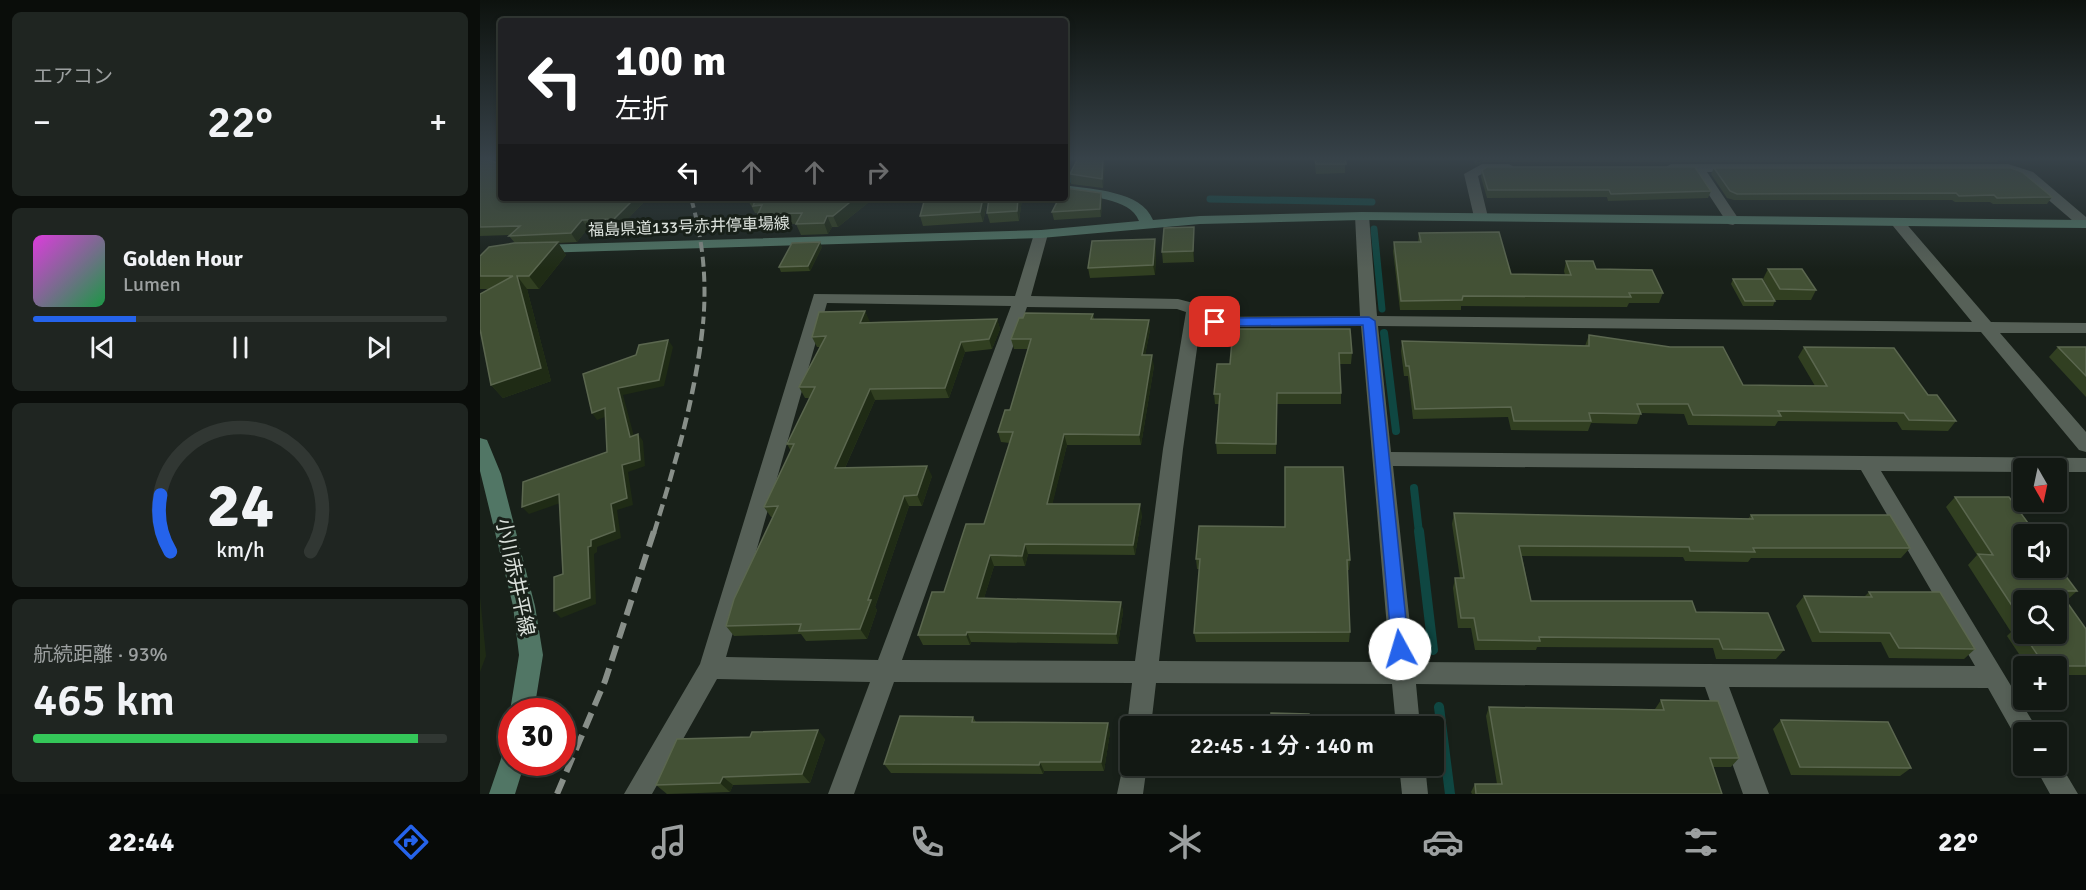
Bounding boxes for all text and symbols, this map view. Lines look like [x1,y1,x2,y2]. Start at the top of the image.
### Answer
text: 100 m [615,36,726,87]
icon: left [516,42,594,120]
text: エアコン [33,64,113,89]
text: 左折 [615,93,669,126]
text: 22° [207,95,273,150]
text: − [33,102,51,143]
text: + [429,102,447,143]
icon: left [672,156,705,189]
icon: ahead [735,156,768,189]
icon: ahead [798,156,831,189]
icon: right [861,156,894,189]
street label: 福島県道133号赤井停車場線 [588,213,790,241]
text: Golden Hour [123,245,243,272]
text: Lumen [123,272,181,297]
pin [1189,296,1240,347]
icon: arrive [1198,305,1231,338]
icon: previous [86,331,119,364]
icon: pause [224,331,257,364]
icon: next [362,331,395,364]
north arrow [2013,458,2067,512]
map controls [2013,458,2067,776]
text: 24 [206,467,274,544]
street label: 小川赤井平線 [490,516,540,638]
button: sound [2013,524,2067,578]
text: km/h [216,537,264,563]
button: search [2013,590,2067,644]
position arrow [1368,617,1432,681]
text: 航続距離 · 93% [33,642,168,667]
button: + [2013,656,2067,710]
text: 465 km [33,673,175,728]
speed limit sign: 30 [498,698,576,776]
button: − [2013,722,2067,776]
text: 22:45 · 1 分 · 140 m [1190,732,1374,759]
icon: directions [390,821,432,863]
icon: music [648,821,690,863]
icon: phone [906,821,948,863]
icon: climate [1164,821,1206,863]
icon: car [1422,821,1464,863]
icon: filters [1680,821,1722,863]
text: 22:44 [108,826,174,859]
text: 22° [1938,826,1978,859]

